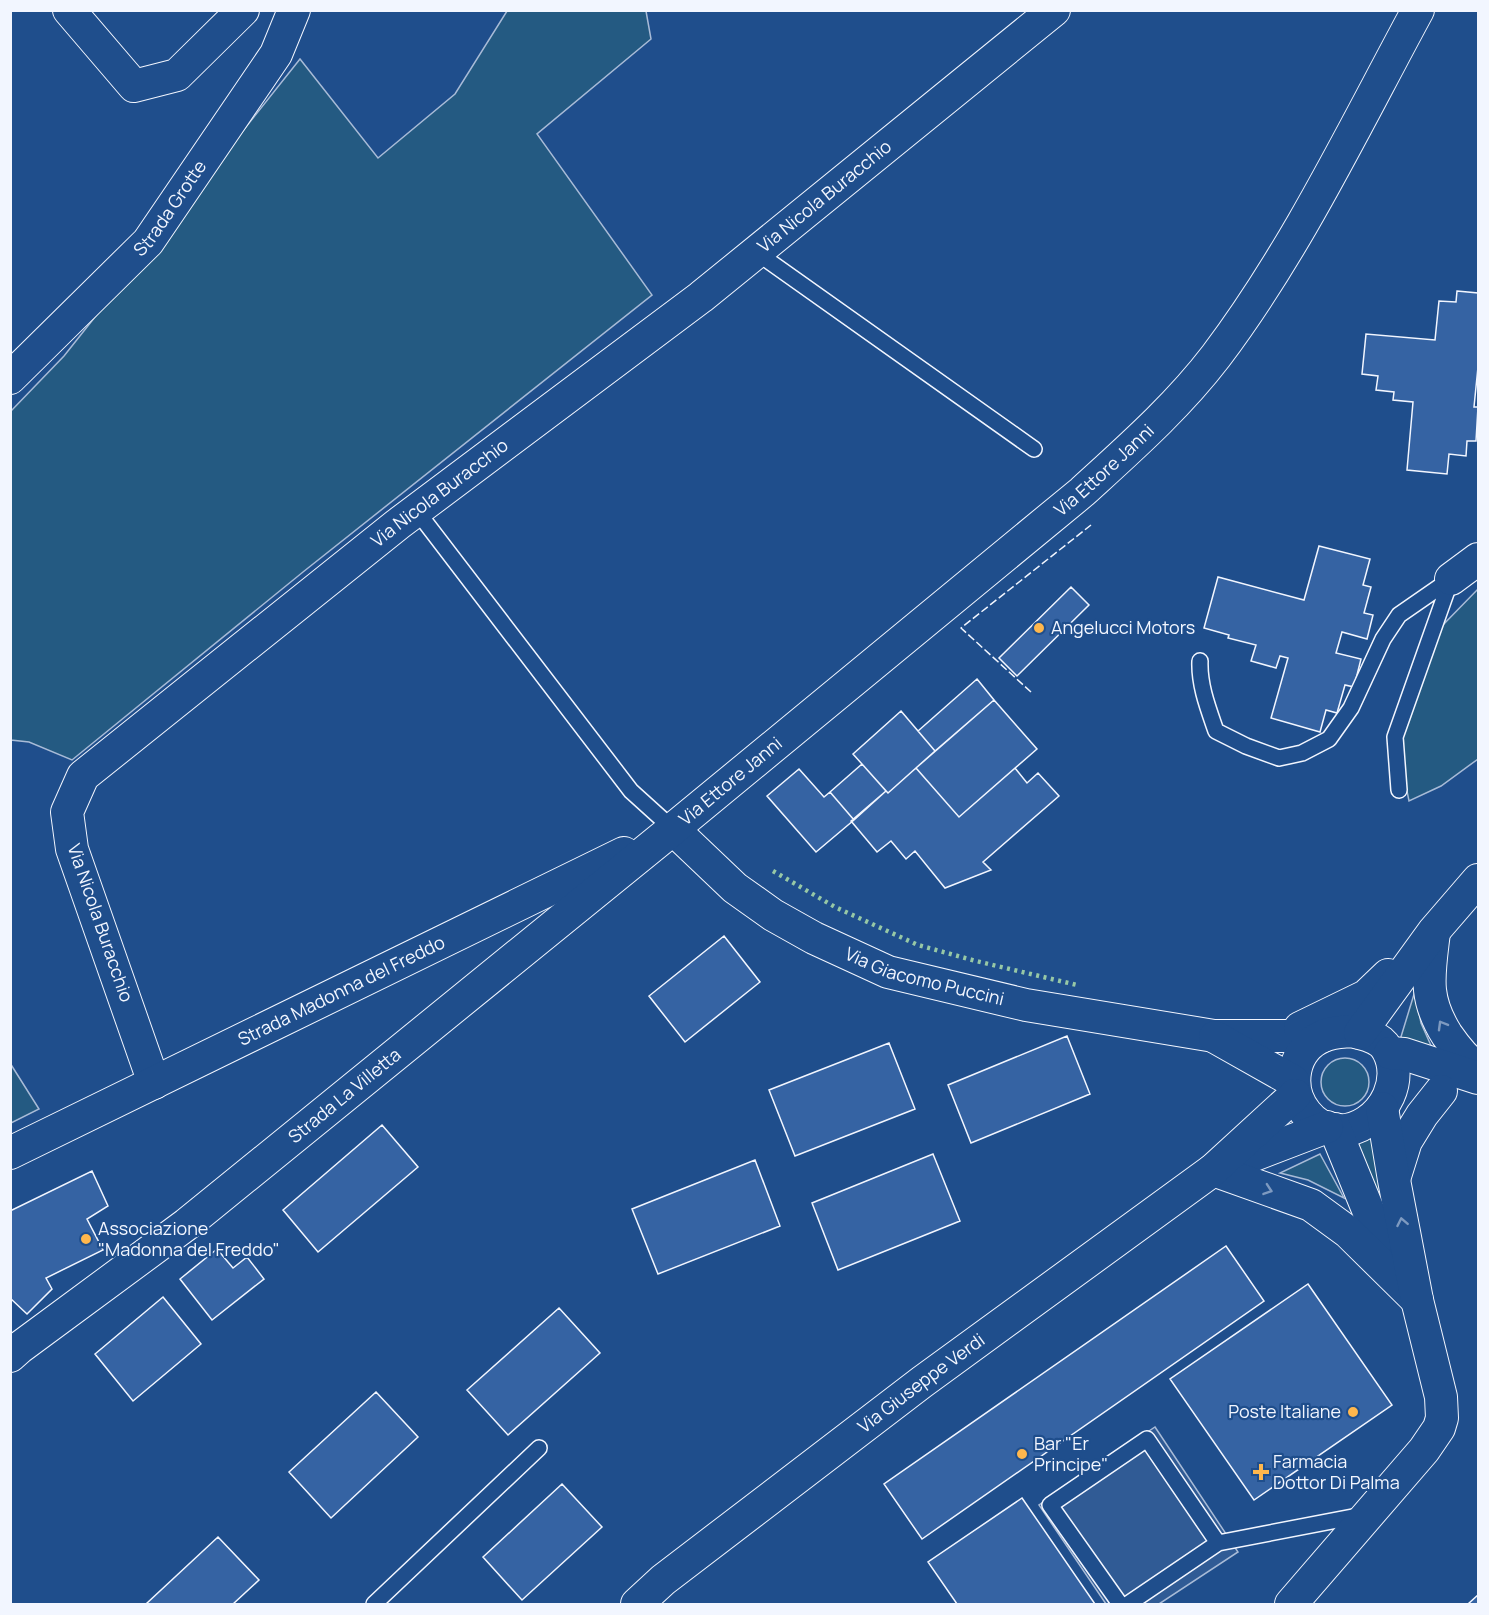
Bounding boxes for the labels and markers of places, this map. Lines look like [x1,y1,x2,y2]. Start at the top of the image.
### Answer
place label: Angelucci Motors [1051,615,1195,639]
marker: Angelucci Motors [1032,621,1046,635]
place label: Associazione "Madonna del Freddo" [98,1216,280,1261]
marker: Associazione "Madonna del Freddo" [79,1232,93,1246]
place label: Poste Italiane [1228,1399,1341,1423]
marker: Poste Italiane [1346,1405,1360,1419]
place label: Bar "Er Principe" [1034,1431,1108,1476]
marker: Bar "Er Principe" [1015,1447,1029,1461]
place label: Farmacia Dottor Di Palma [1273,1449,1400,1494]
marker: Farmacia Dottor Di Palma [1254,1465,1268,1479]

